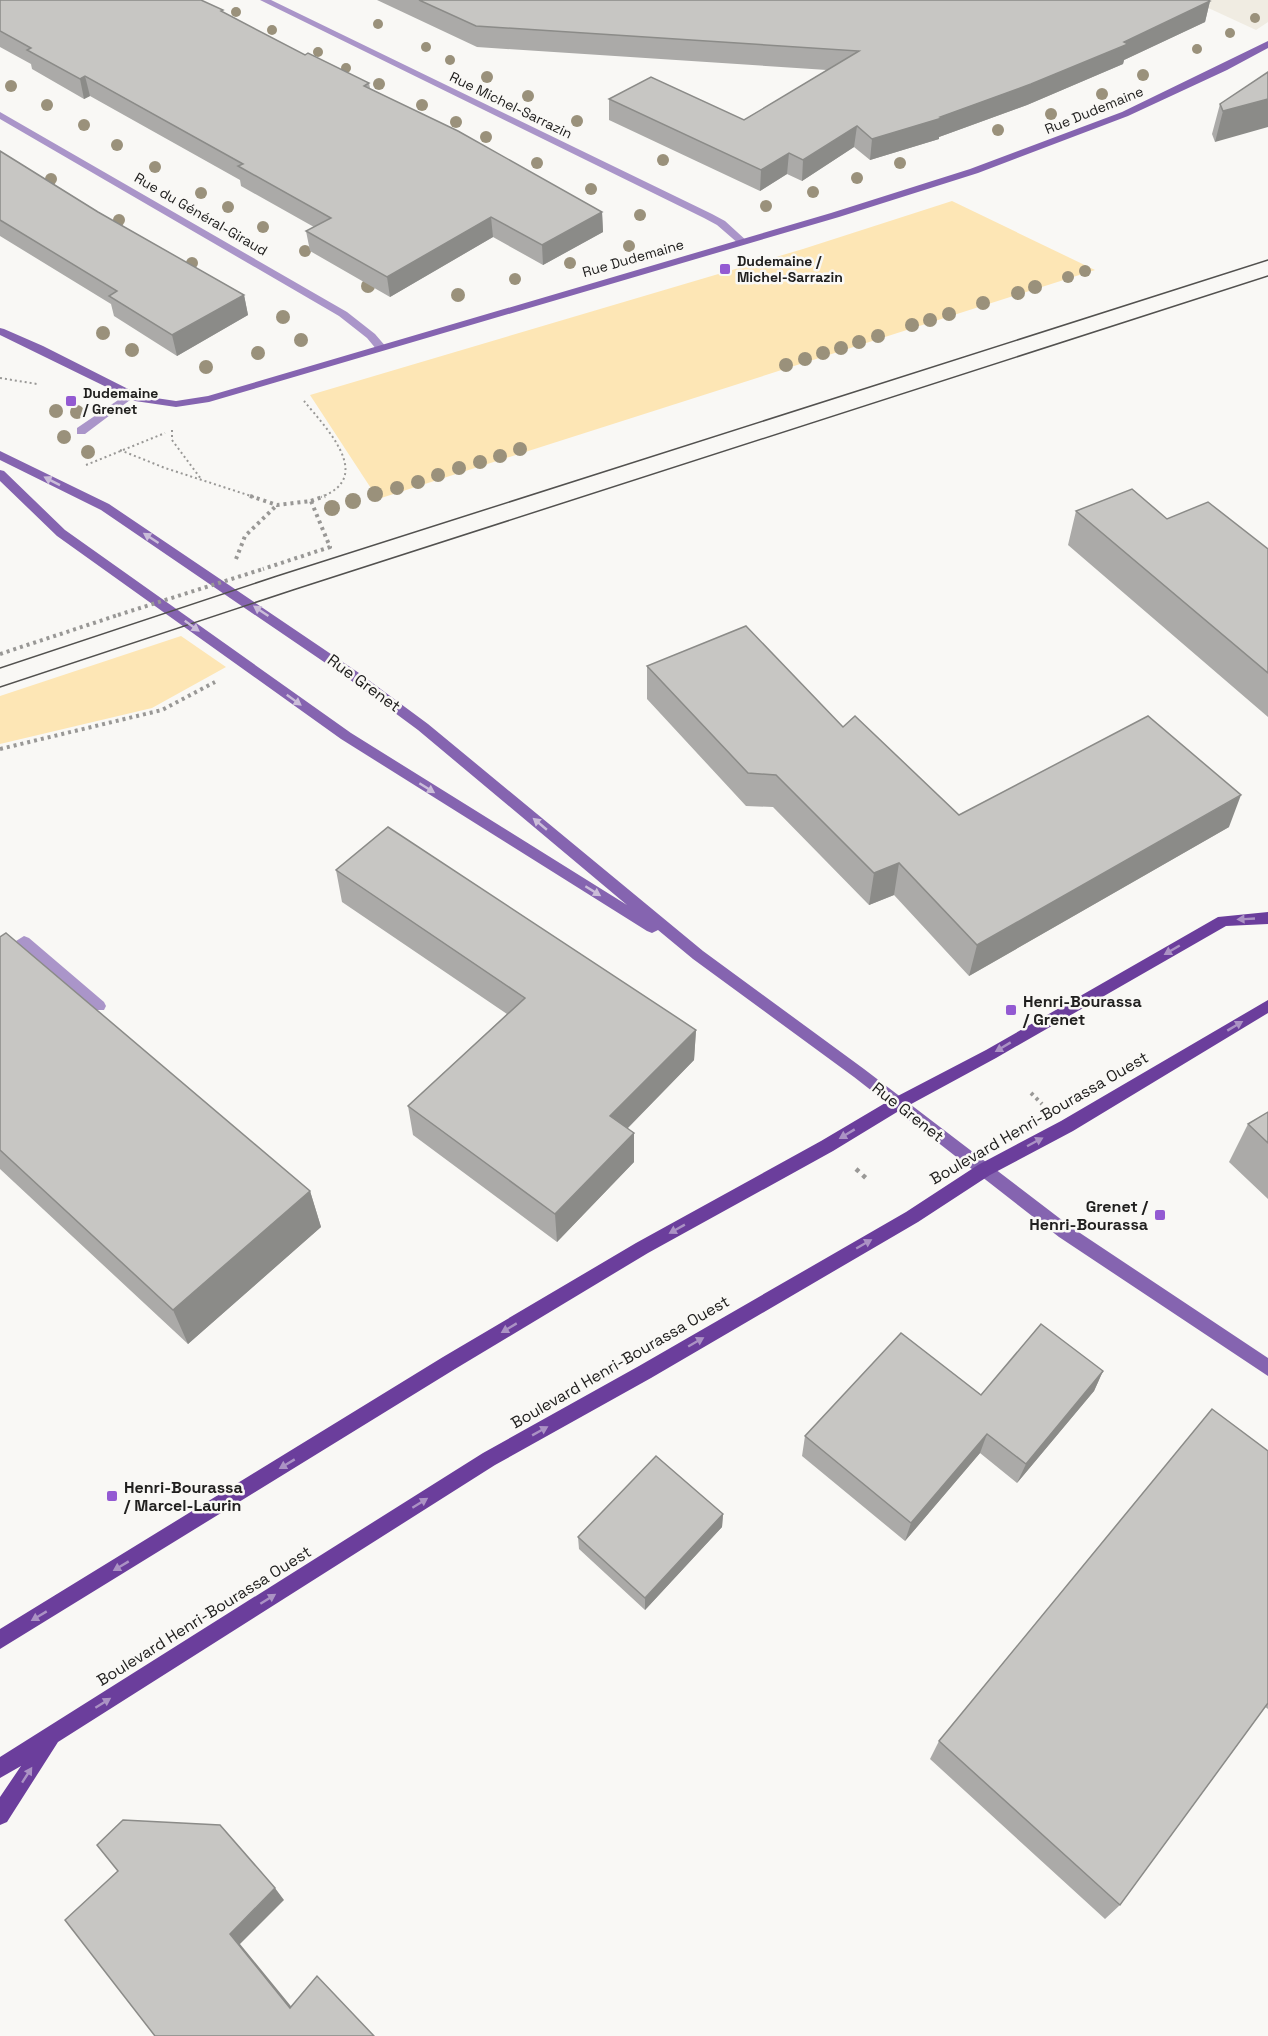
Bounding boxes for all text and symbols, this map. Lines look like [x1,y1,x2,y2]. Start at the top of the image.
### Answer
street label: Rue Michel-Sarrazin [447,67,575,143]
street label: Rue Dudemaine [1042,82,1146,138]
street label: Rue du Général-Giraud [131,168,271,260]
street label: Rue Dudemaine [580,235,686,281]
place label: Dudemaine / Michel-Sarrazin [737,252,843,286]
marker: Dudemaine / Michel-Sarrazin [718,262,732,276]
place label: Dudemaine / Grenet [82,384,158,418]
marker: Dudemaine / Grenet [64,394,78,408]
one-way arrow [44,476,61,486]
one-way arrow [143,532,159,543]
one-way arrow [253,606,269,617]
one-way arrow [183,620,199,632]
street label: Rue Grenet [323,649,405,717]
one-way arrow [285,694,301,706]
one-way arrow [419,783,435,794]
one-way arrow [533,818,548,831]
one-way arrow [585,885,601,896]
one-way arrow [1236,915,1255,924]
one-way arrow [1163,945,1180,955]
place label: Henri-Bourassa / Grenet [1022,991,1142,1030]
marker: Henri-Bourassa / Grenet [1004,1003,1018,1017]
one-way arrow [1227,1020,1243,1031]
one-way arrow [994,1042,1011,1052]
street label: Boulevard Henri-Bourassa Ouest [926,1047,1152,1189]
street label: Rue Grenet [868,1077,948,1147]
one-way arrow [839,1128,855,1139]
one-way arrow [1027,1138,1044,1147]
place label: Grenet / Henri-Bourassa [1029,1196,1149,1235]
marker: Grenet / Henri-Bourassa [1153,1208,1167,1222]
one-way arrow [668,1224,685,1234]
one-way arrow [856,1239,873,1249]
street label: Boulevard Henri-Bourassa Ouest [507,1291,733,1433]
one-way arrow [501,1322,517,1333]
one-way arrow [688,1337,704,1348]
one-way arrow [532,1426,549,1436]
one-way arrow [279,1459,295,1470]
place label: Henri-Bourassa / Marcel-Laurin [123,1477,243,1516]
marker: Henri-Bourassa / Marcel-Laurin [105,1489,119,1503]
one-way arrow [412,1498,428,1509]
street label: Boulevard Henri-Bourassa Ouest [93,1541,315,1691]
one-way arrow [113,1561,129,1572]
one-way arrow [260,1593,276,1604]
one-way arrow [31,1611,47,1622]
one-way arrow [95,1697,111,1708]
one-way arrow [21,1767,33,1783]

